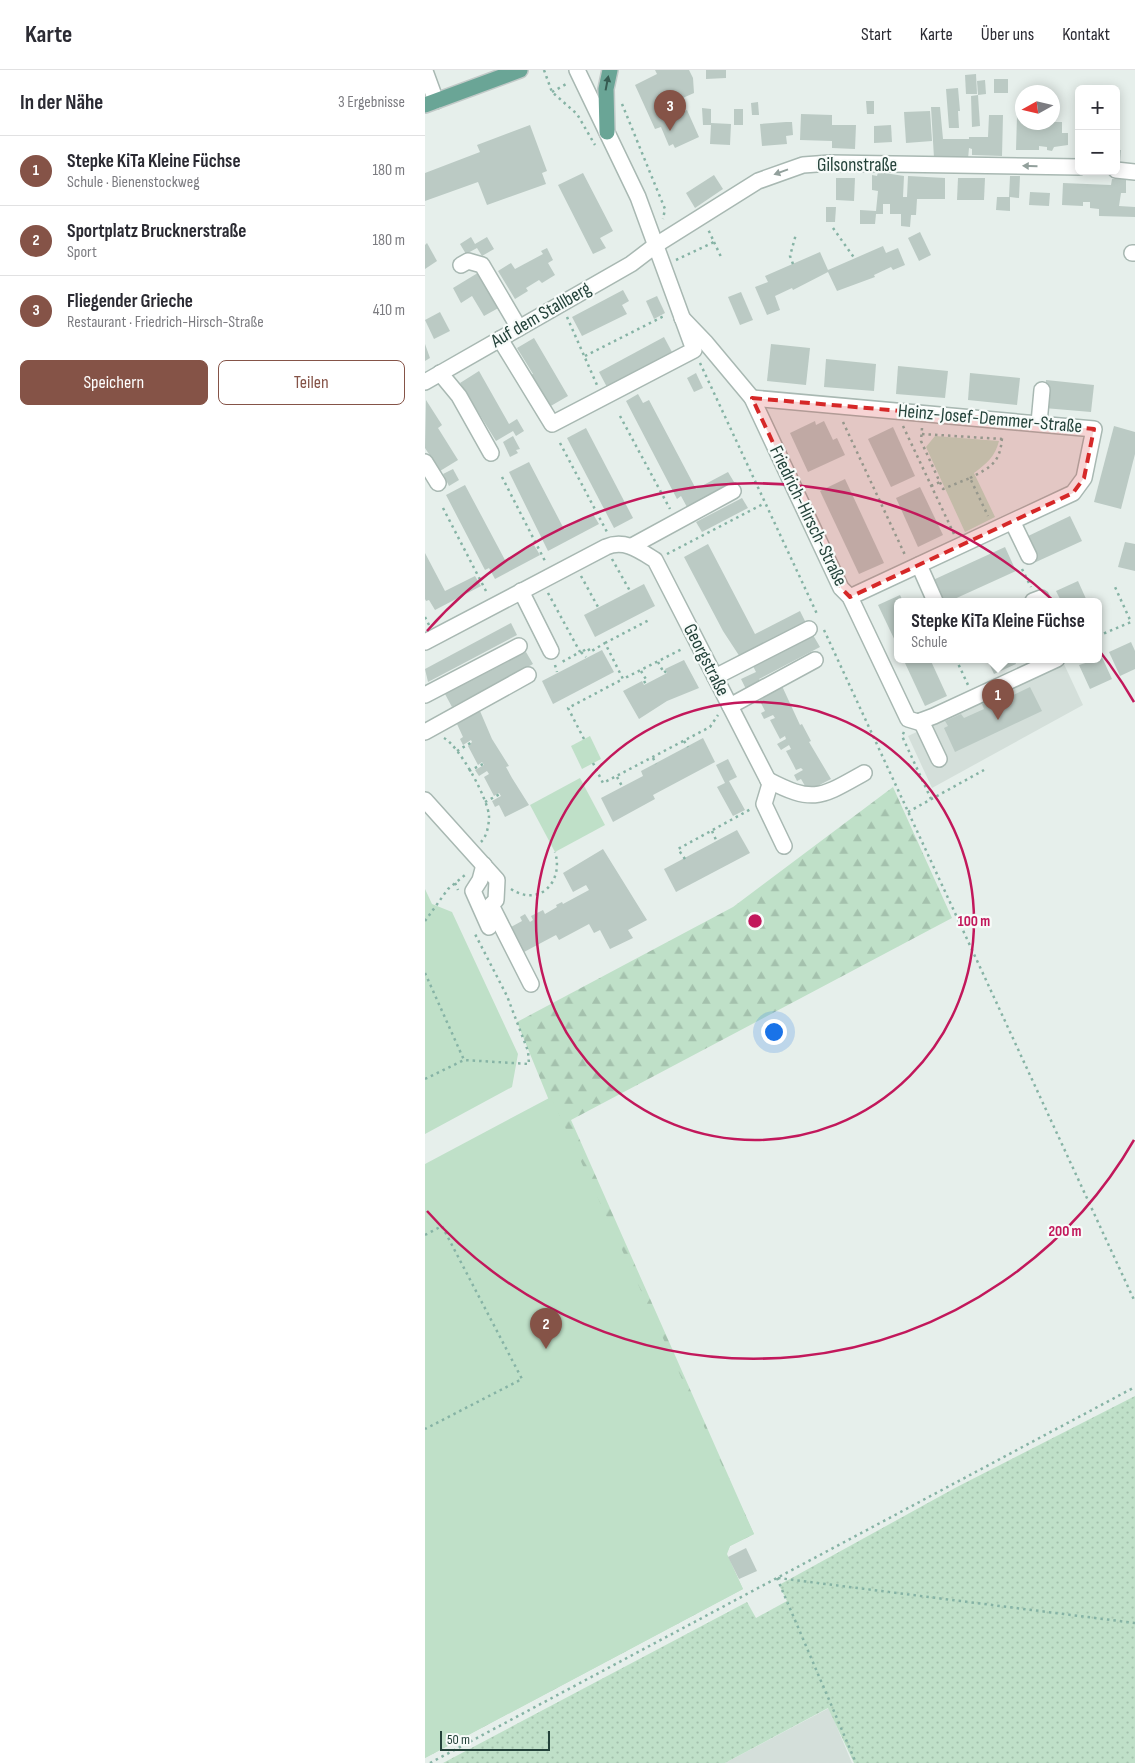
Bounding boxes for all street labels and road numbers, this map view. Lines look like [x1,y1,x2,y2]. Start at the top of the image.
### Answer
street label: Gilsonstraße [817,154,897,177]
street label: Auf dem Stallberg [486,277,595,353]
street label: Heinz-Josef-Demmer-Straße [897,399,1083,439]
street label: Friedrich-Hirsch-Straße [764,442,852,590]
street label: Georgstraße [678,620,734,700]

